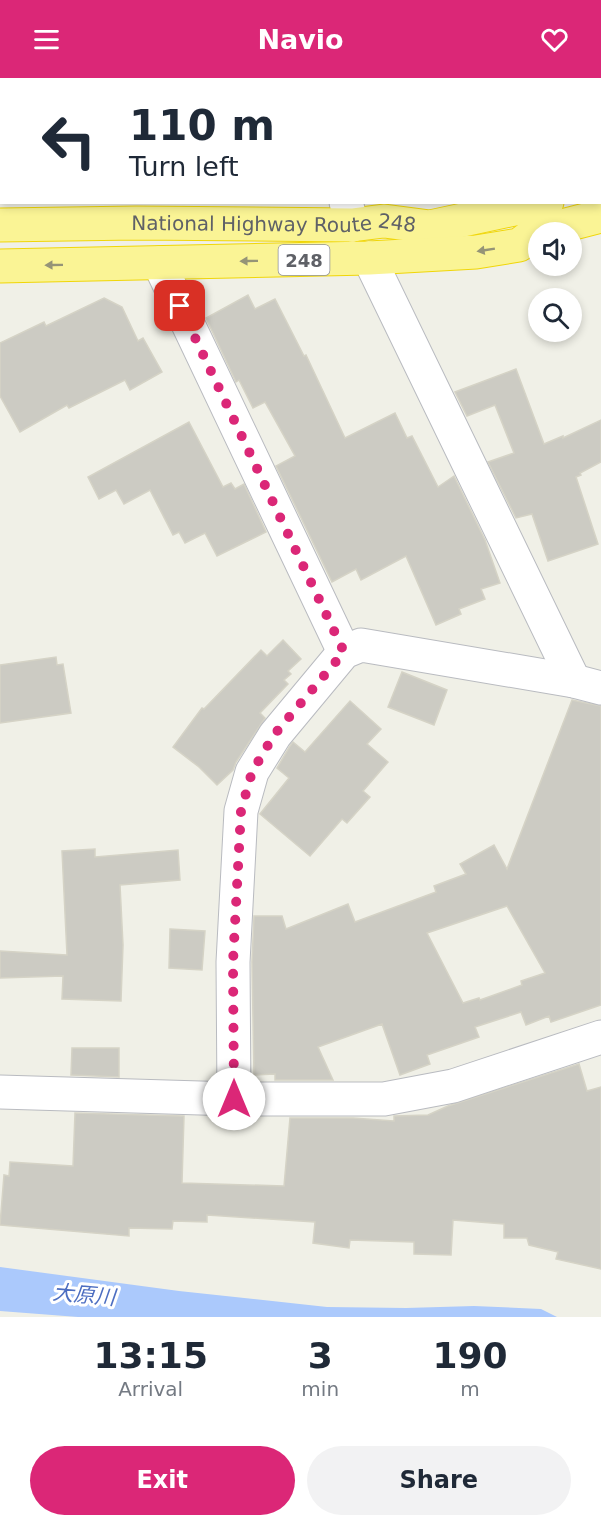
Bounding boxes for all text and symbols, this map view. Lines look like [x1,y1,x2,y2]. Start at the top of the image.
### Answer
icon: menu [30,23,63,56]
icon: heart [538,23,571,56]
text: Navio [257,24,344,55]
text: 110 m [129,101,275,150]
icon: left [30,102,108,180]
text: Turn left [129,151,239,182]
street label: National Highway Route 248 [131,208,418,237]
map controls [528,222,582,342]
button: sound [528,222,582,276]
road number: 248 [278,245,330,275]
one-way arrow [476,246,495,255]
one-way arrow [240,256,259,266]
one-way arrow [45,260,64,270]
pin [154,280,205,331]
button: search [528,288,582,342]
icon: arrive [163,289,196,322]
position arrow [202,1067,266,1131]
water label: 大原川 [52,1280,118,1310]
text: 13:15 [93,1335,208,1376]
text: 3 [308,1335,333,1376]
text: 190 [432,1335,508,1376]
text: Arrival [118,1377,183,1401]
text: min [301,1377,339,1401]
text: m [460,1377,480,1401]
button: Exit [30,1446,295,1515]
button: Share [307,1446,571,1515]

